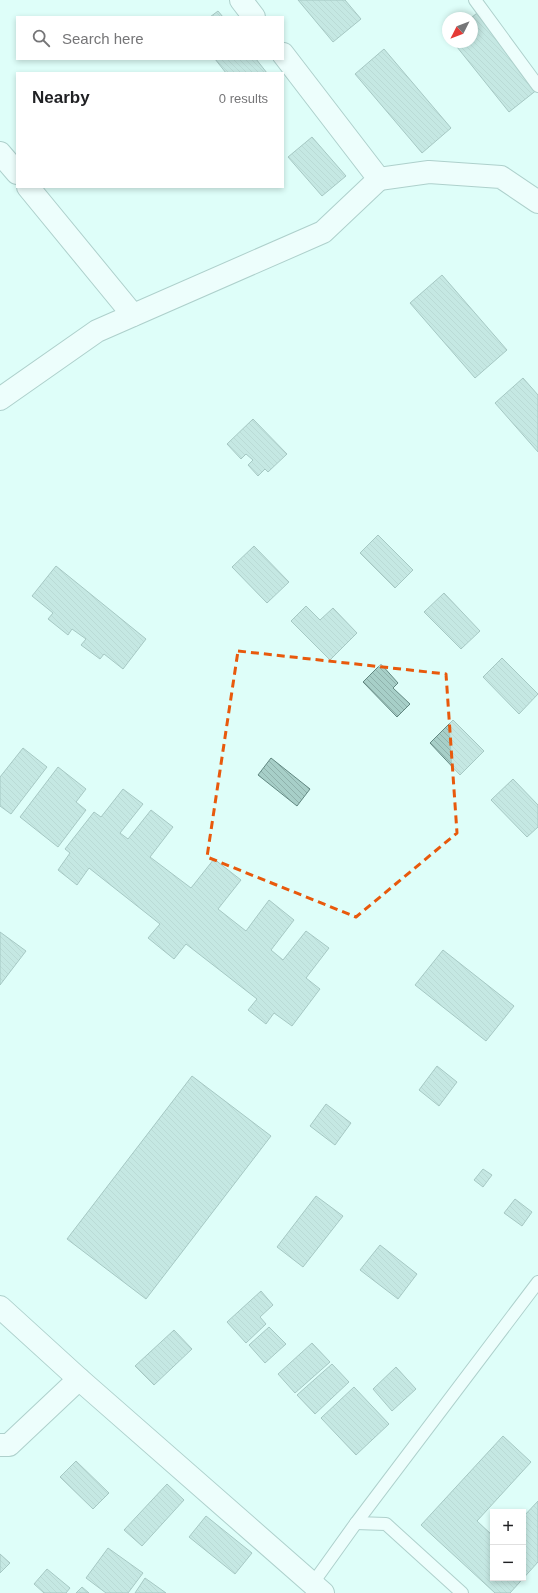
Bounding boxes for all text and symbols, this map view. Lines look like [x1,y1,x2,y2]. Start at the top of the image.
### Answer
north arrow [442,12,478,48]
search box [16,16,284,60]
icon: search [30,27,52,49]
text: Search here [62,30,144,47]
text: Nearby [32,88,90,107]
text: 0 results [219,91,268,106]
map controls [490,1509,526,1581]
button: + [490,1509,526,1545]
button: − [490,1545,526,1581]

